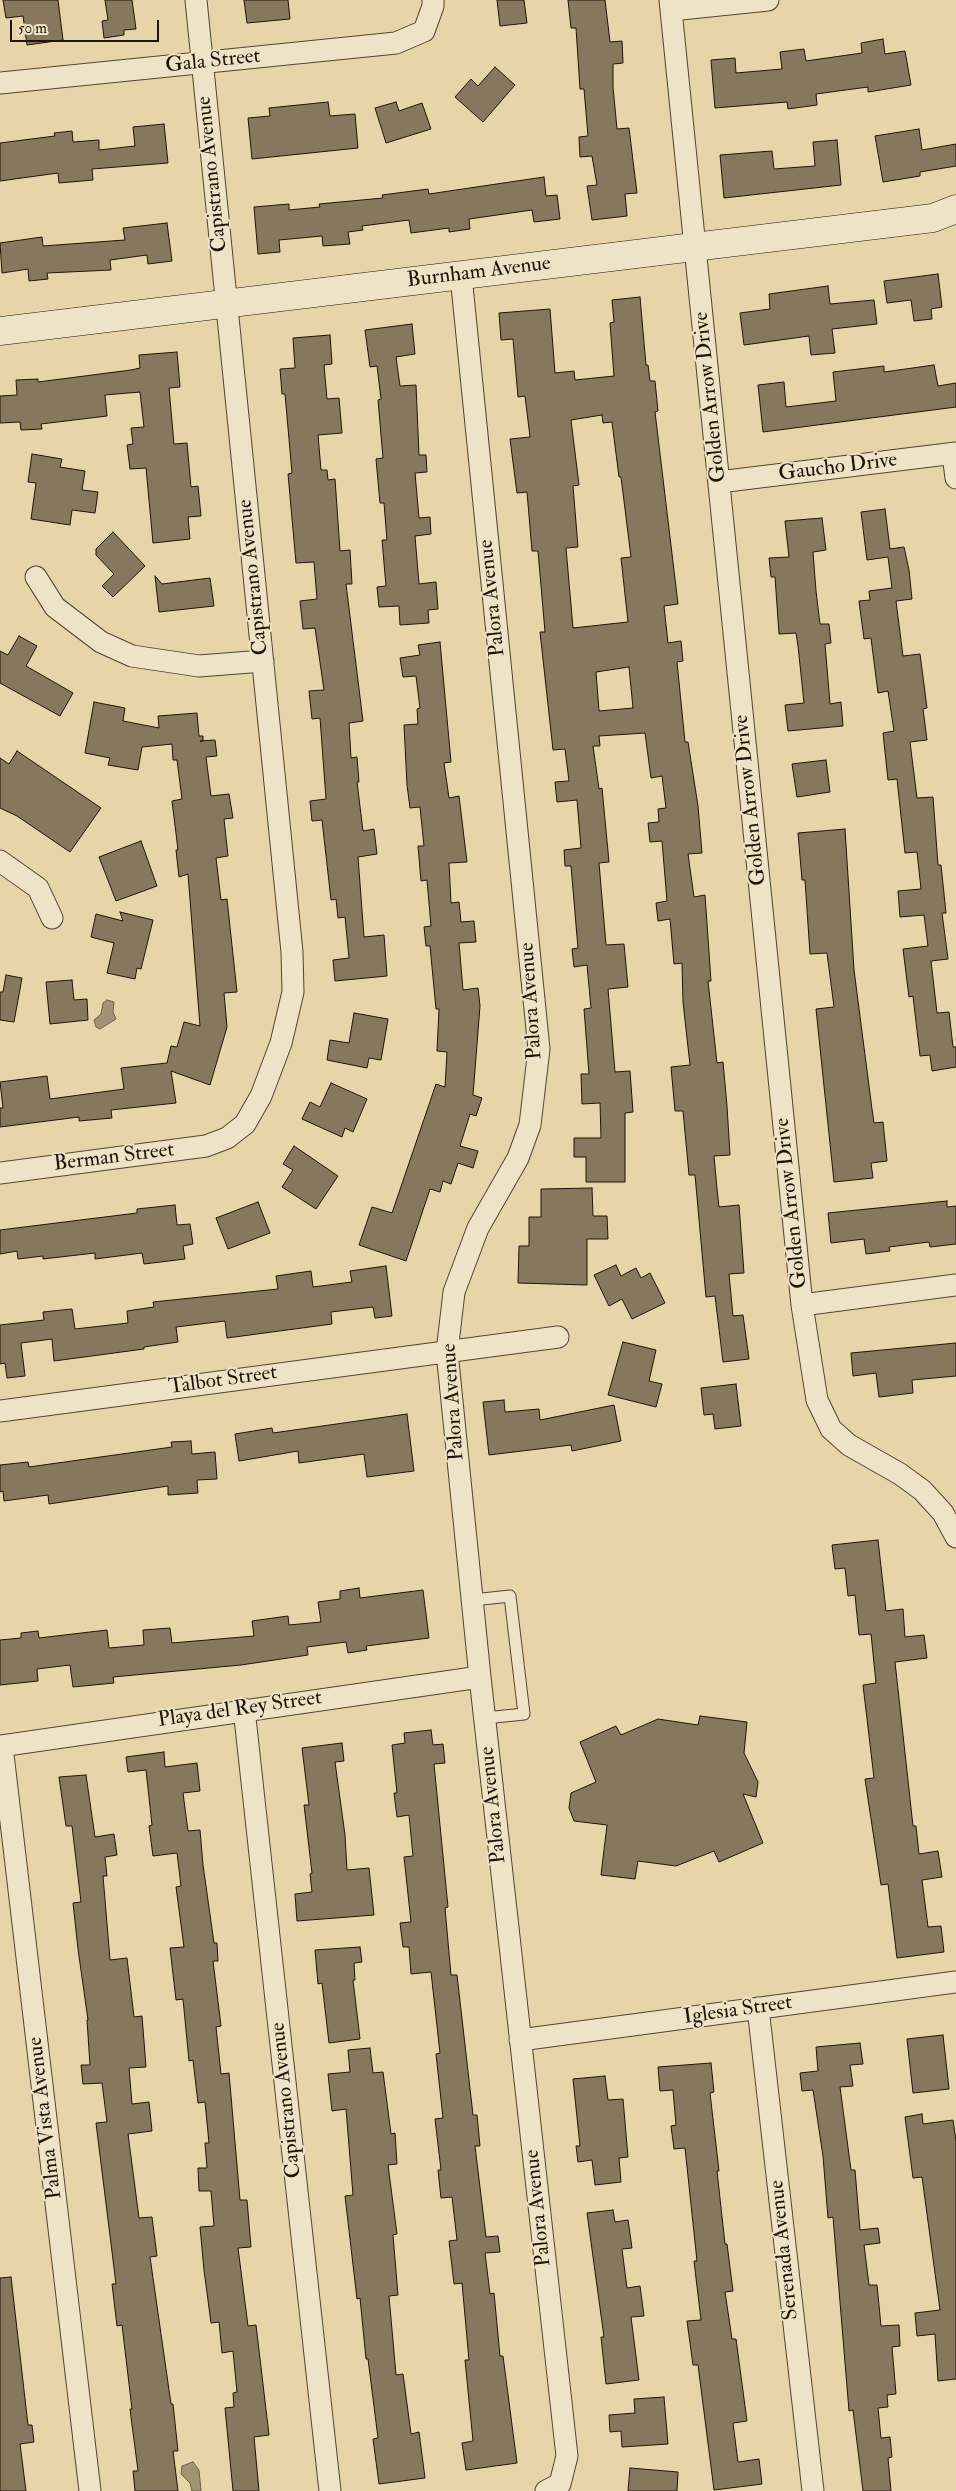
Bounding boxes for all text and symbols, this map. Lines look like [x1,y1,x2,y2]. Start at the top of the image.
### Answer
scale bar [12,10,161,42]
text: 50 m [18,19,47,38]
street label: Gala Street [164,44,262,80]
street label: Capistrano Avenue [192,95,234,253]
street label: Burnham Avenue [406,252,552,294]
street label: Golden Arrow Drive [689,310,733,484]
street label: Gaucho Drive [777,448,899,488]
street label: Capistrano Avenue [233,498,275,656]
street label: Palora Avenue [474,538,512,658]
street label: Golden Arrow Drive [729,713,773,887]
street label: Palora Avenue [515,942,549,1060]
street label: Golden Arrow Drive [770,1116,814,1290]
street label: Berman Street [52,1138,176,1178]
street label: Palora Avenue [437,1343,471,1461]
street label: Talbot Street [167,1361,279,1401]
street label: Playa del Rey Street [156,1686,324,1734]
street label: Palora Avenue [475,1745,513,1865]
street label: Iglesia Street [682,1991,794,2031]
street label: Capistrano Avenue [266,2021,308,2179]
street label: Palma Vista Avenue [24,2035,68,2201]
street label: Palora Avenue [520,2148,558,2268]
street label: Serenada Avenue [765,2179,805,2321]

